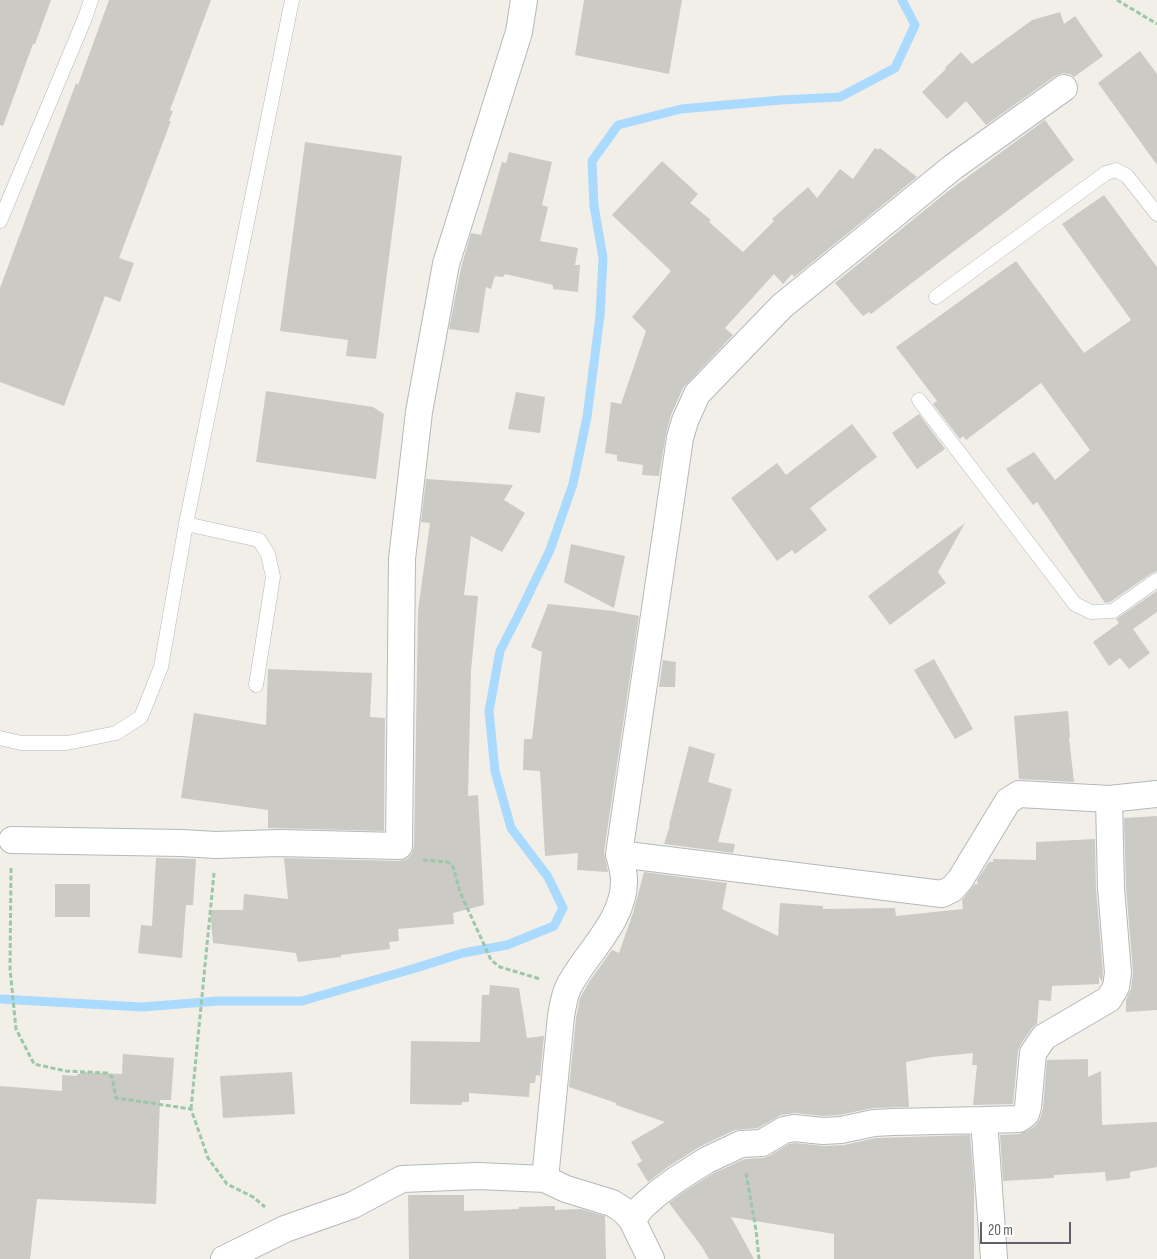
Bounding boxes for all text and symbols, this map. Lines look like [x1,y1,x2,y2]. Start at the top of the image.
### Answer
scale bar [982,1212,1073,1244]
text: 20 m [988,1221,1013,1240]

